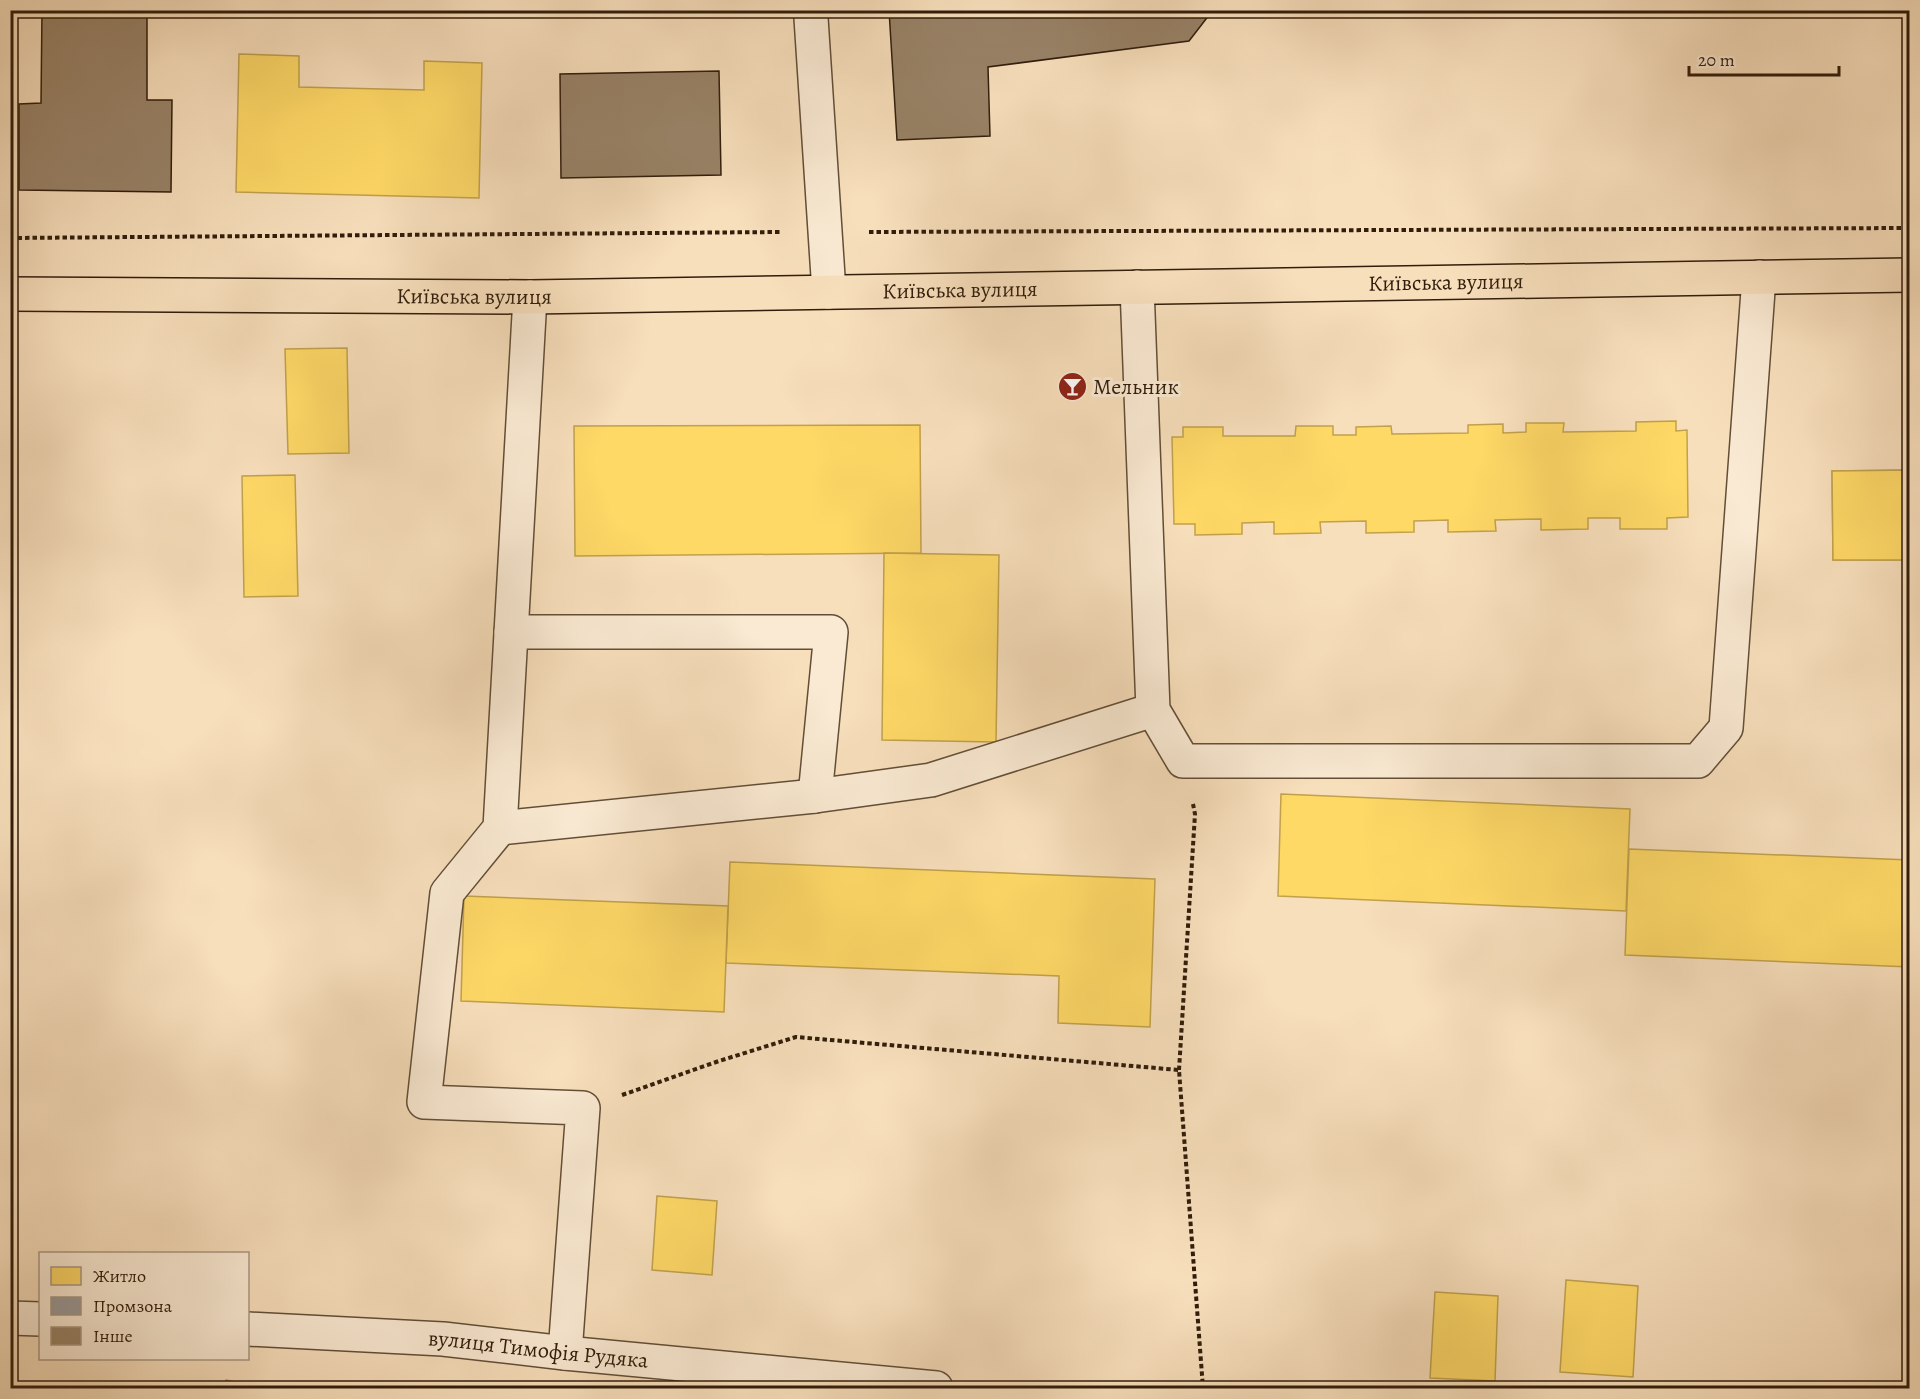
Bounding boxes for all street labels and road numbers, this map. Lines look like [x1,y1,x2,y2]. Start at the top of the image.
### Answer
street label: Київська вулиця [1368,266,1524,299]
street label: Київська вулиця [882,274,1038,306]
street label: Київська вулиця [396,281,552,312]
street label: вулиця Тимофія Рудяка [427,1323,650,1376]

